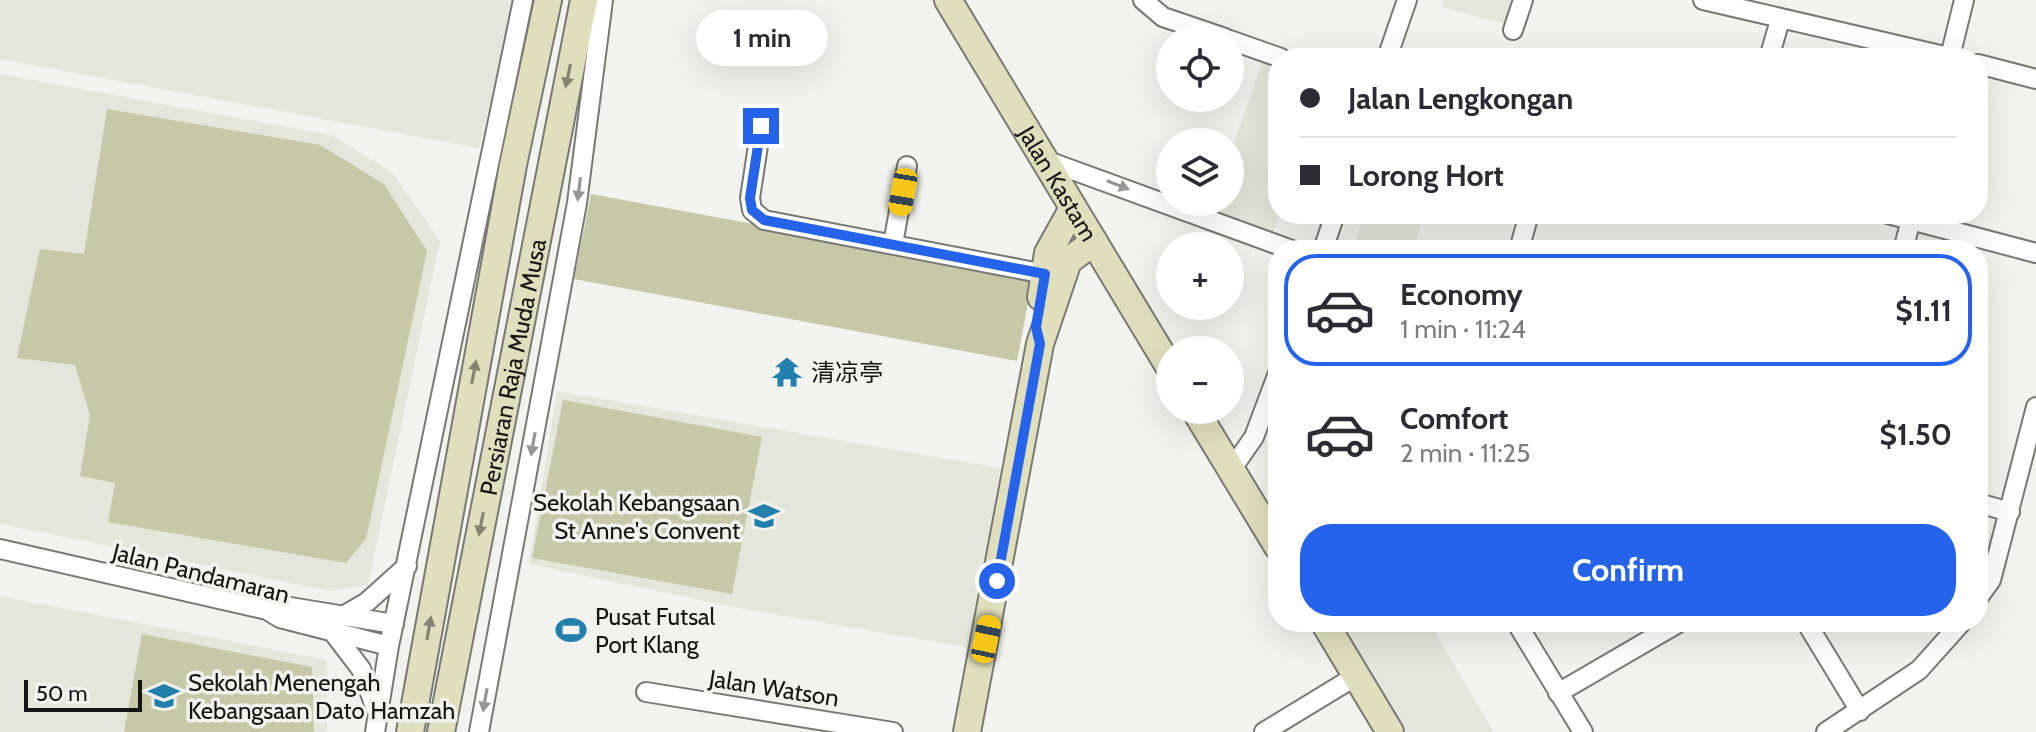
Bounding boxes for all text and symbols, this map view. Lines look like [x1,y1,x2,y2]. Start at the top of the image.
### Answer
callout: 1 min [695,10,827,66]
text: 1 min [733,22,791,54]
map controls [1156,24,1244,424]
button: locate [1156,24,1244,112]
one-way arrow [561,64,574,89]
text: Jalan Lengkongan [1348,80,1573,117]
route end [743,108,779,144]
street label: Jalan Kastam [1012,120,1104,246]
button: layers [1156,128,1244,216]
text: Lorong Hort [1348,157,1504,194]
car [887,166,919,218]
one-way arrow [572,176,585,201]
one-way arrow [1106,179,1130,192]
button: + [1156,232,1244,320]
street label: Persiaran Raja Muda Musa [473,236,552,498]
icon: car [1304,274,1376,346]
text: Economy [1400,276,1523,313]
text: $1.11 [1895,292,1952,329]
text: 1 min · 11:24 [1400,313,1526,345]
button: − [1156,336,1244,424]
temple icon: 清凉亭 [770,355,804,389]
place label: 清凉亭 [811,358,883,387]
one-way arrow [469,359,481,384]
icon: car [1304,398,1376,470]
text: Comfort [1400,400,1508,437]
text: $1.50 [1880,416,1952,453]
one-way arrow [526,432,538,457]
text: 2 min · 11:25 [1400,437,1530,469]
place label: Sekolah Kebangsaan St Anne's Convent [533,488,740,545]
school or university icon: Sekolah Kebangsaan St Anne's Convent [747,499,781,533]
one-way arrow [474,512,486,537]
button: Confirm [1300,524,1956,616]
street label: Jalan Pandamaran [108,537,293,609]
route start [979,563,1015,599]
place label: Pusat Futsal Port Klang [595,602,716,659]
sports icon: Pusat Futsal Port Klang [554,613,588,647]
car [969,613,1003,665]
one-way arrow [423,615,435,640]
street label: Jalan Watson [706,663,841,713]
place label: Sekolah Menengah Kebangsaan Dato Hamzah [188,668,455,725]
scale bar [24,676,142,712]
school or university icon: Sekolah Menengah Kebangsaan Dato Hamzah [147,679,181,713]
text: 50 m [36,680,88,707]
one-way arrow [479,688,491,713]

